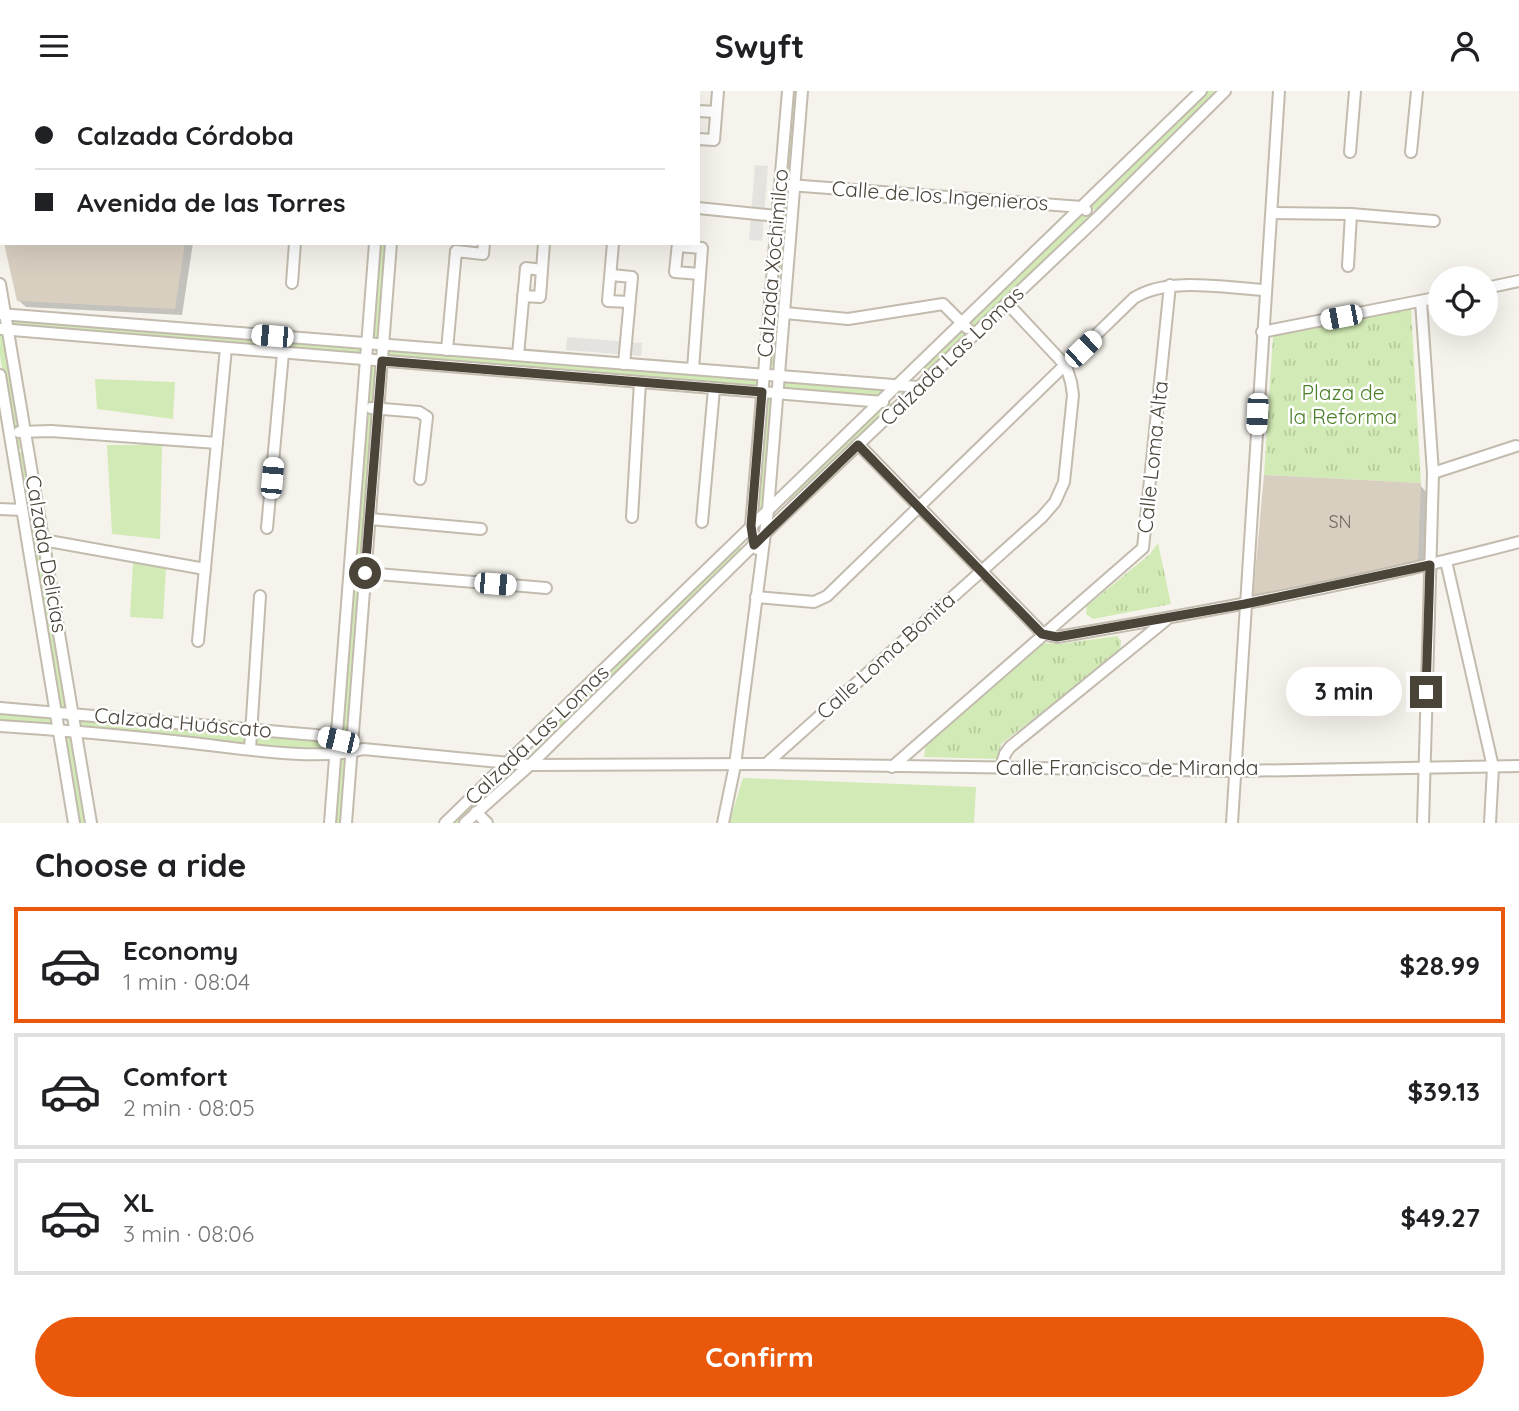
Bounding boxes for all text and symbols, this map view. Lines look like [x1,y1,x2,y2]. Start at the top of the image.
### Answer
text: Swyft [715,26,804,66]
icon: menu [35,27,73,65]
icon: person [1446,27,1484,65]
text: Calzada Córdoba [77,119,294,152]
street label: Calzada Xochimilco [751,167,793,358]
street label: Calle de los Ingenieros [831,174,1049,216]
text: Avenida de las Torres [77,186,346,219]
map controls [1428,266,1498,336]
button: locate [1428,266,1498,336]
street label: Calzada Las Lomas [874,280,1029,431]
car [1319,303,1364,331]
car [251,324,294,348]
car [1061,327,1106,371]
street label: Calle Loma Alta [1131,379,1173,534]
park label: Plaza de la Reforma [1289,379,1397,429]
car [1246,392,1269,436]
car [260,456,285,500]
street label: Calzada Delicias [20,473,74,635]
house number: SN [1328,510,1352,533]
route start [349,557,381,589]
car [474,572,517,596]
street label: Calle Loma Bonita [811,586,960,724]
street label: Calzada Las Lomas [459,659,614,810]
callout: 3 min [1286,667,1402,717]
route end [1410,676,1442,708]
text: 3 min [1314,677,1374,706]
street label: Calzada Huáscato [93,701,273,743]
car [316,725,361,755]
street label: Calle Francisco de Miranda [996,754,1258,780]
text: Choose a ride [35,845,247,885]
icon: car [39,934,102,997]
text: Economy [123,934,238,967]
text: $28.99 [1399,949,1480,982]
text: 1 min · 08:04 [123,967,250,996]
icon: car [39,1060,102,1123]
text: Comfort [123,1060,228,1093]
text: $39.13 [1408,1075,1480,1108]
text: 2 min · 08:05 [123,1093,255,1122]
icon: car [39,1186,102,1249]
text: XL [123,1186,155,1219]
text: $49.27 [1400,1201,1480,1234]
text: 3 min · 08:06 [123,1219,254,1248]
button: Confirm [35,1317,1484,1397]

